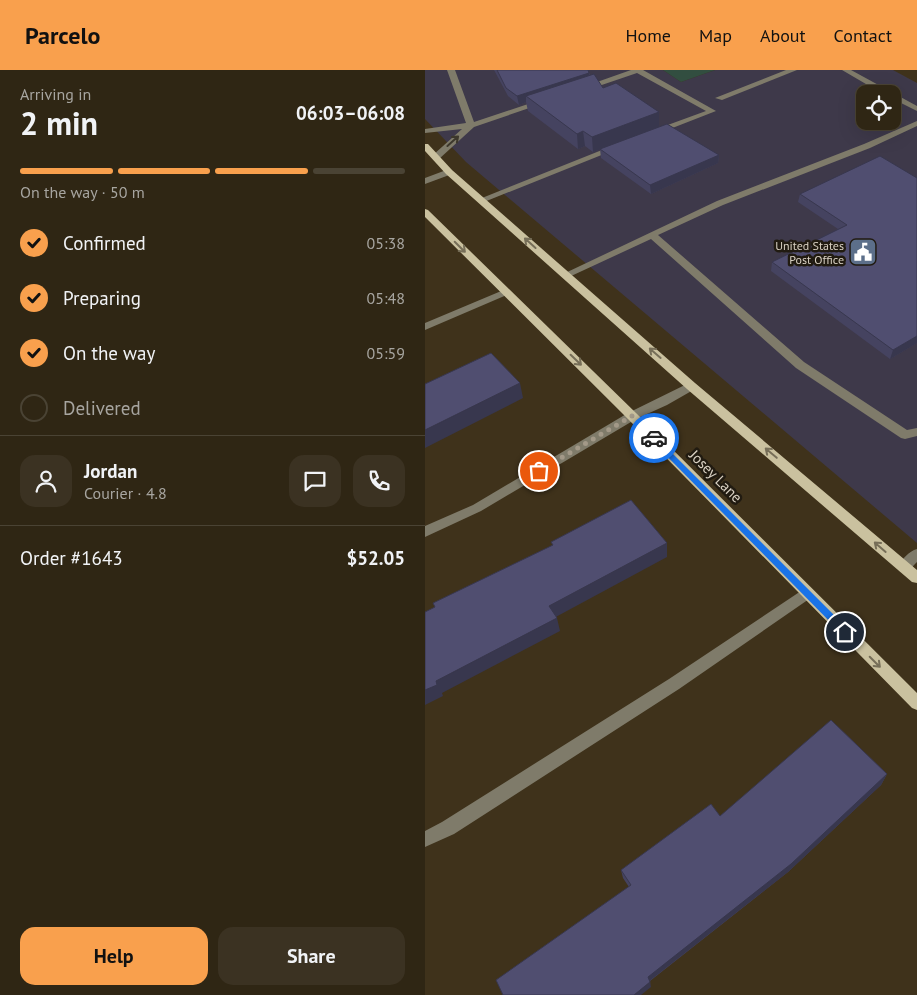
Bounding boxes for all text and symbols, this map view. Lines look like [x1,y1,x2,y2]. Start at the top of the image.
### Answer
text: Parcelo [25,20,100,51]
text: Home [625,24,671,47]
text: Map [699,24,732,47]
text: About [760,24,806,47]
text: Contact [834,24,892,47]
text: Arriving in [20,84,91,104]
map controls [856,85,901,130]
button: locate [856,85,901,130]
text: 06:03–06:08 [296,101,405,125]
text: 2 min [20,102,98,144]
one-way arrow [447,136,460,147]
text: On the way · 50 m [20,182,145,202]
icon: check [20,229,48,257]
text: Confirmed [63,231,146,255]
text: 05:38 [367,233,405,253]
one-way arrow [523,237,536,249]
public building icon: United States Post Office [848,237,878,267]
place label: United States Post Office [775,238,844,267]
one-way arrow [454,240,466,253]
icon: check [20,284,48,312]
text: Preparing [63,286,141,310]
text: 05:48 [367,288,405,308]
icon: check [20,339,48,367]
text: On the way [63,341,155,365]
text: 05:59 [367,343,405,363]
one-way arrow [648,348,661,359]
one-way arrow [569,354,581,366]
text: Delivered [63,396,141,420]
courier [629,413,679,463]
icon: car [640,424,668,452]
street label: Josey Lane [685,445,746,506]
one-way arrow [764,448,777,459]
pin [518,450,560,492]
button: person [20,455,72,507]
button: chat [289,455,341,507]
button: phone [353,455,405,507]
icon: bag [525,457,553,485]
text: Jordan [84,459,137,483]
text: Courier · 4.8 [84,483,167,503]
one-way arrow [874,541,887,552]
text: Order #1643 [20,546,123,570]
text: $52.05 [346,546,405,570]
pin [824,611,866,653]
icon: home [831,618,859,646]
one-way arrow [869,655,881,667]
button: Help [20,927,208,985]
button: Share [218,927,405,985]

